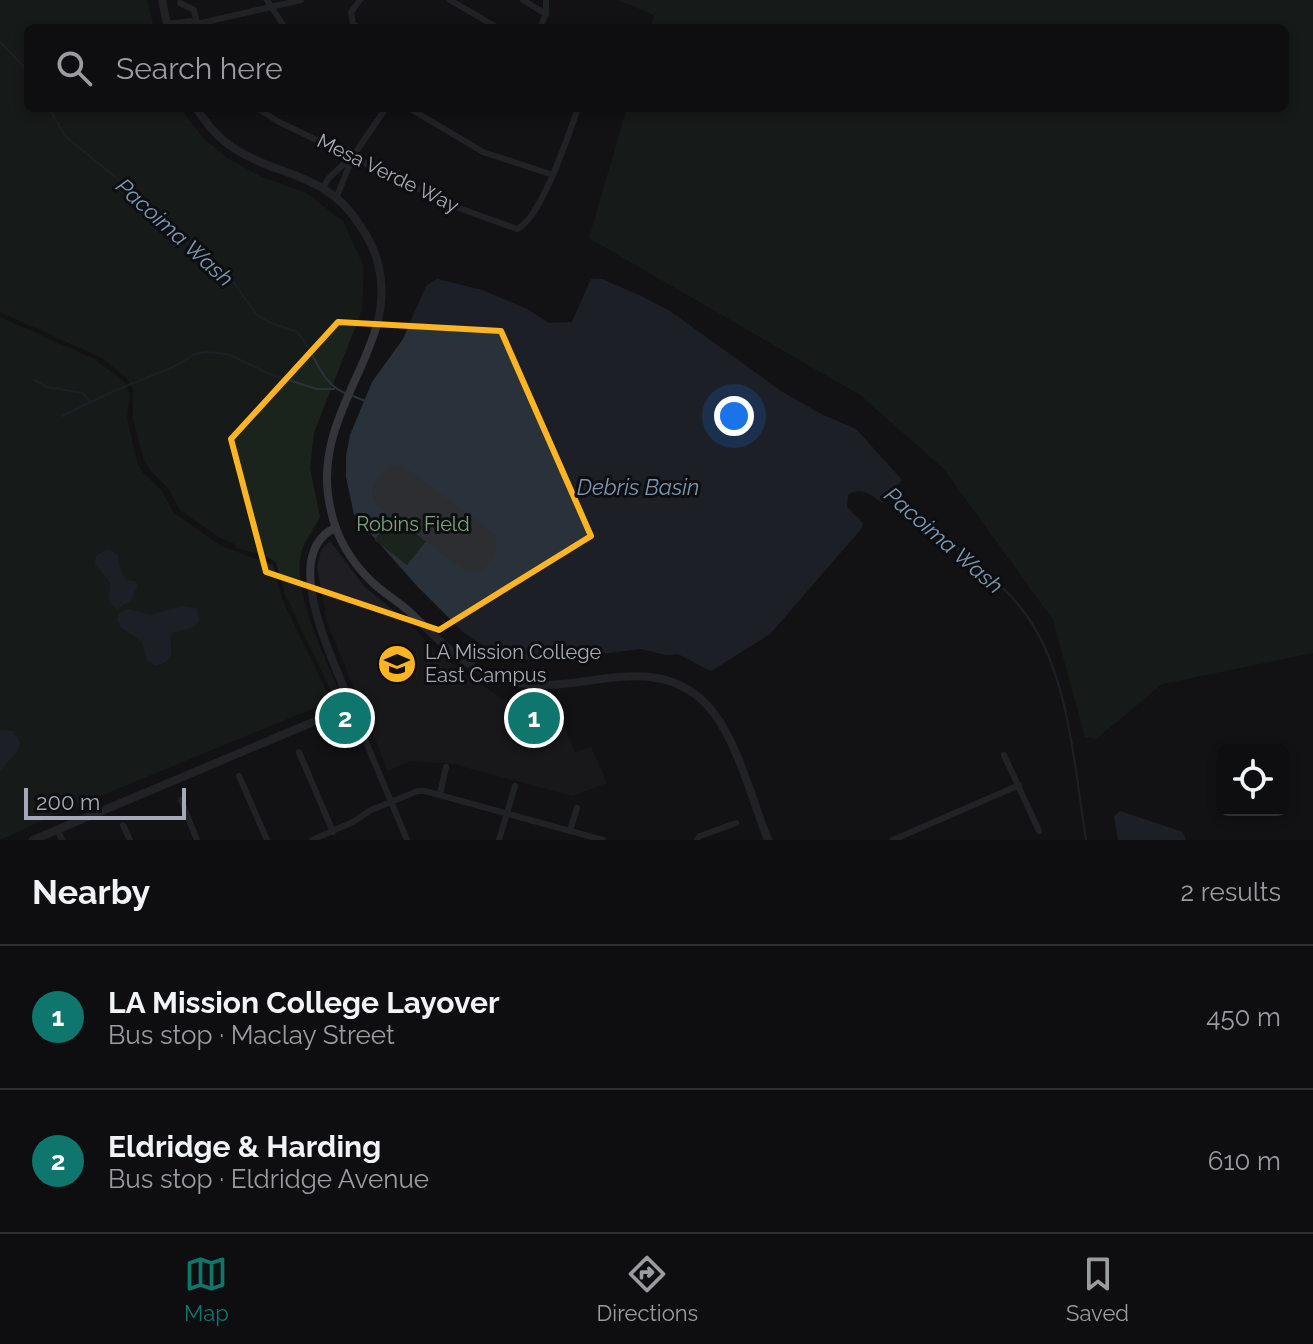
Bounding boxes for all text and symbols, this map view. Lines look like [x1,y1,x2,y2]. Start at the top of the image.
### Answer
search box [24,24,1289,112]
icon: search [52,46,96,90]
text: Search here [116,51,283,86]
street label: Mesa Verde Way [313,128,463,218]
water label: Pacoima Wash [111,173,239,291]
your location [714,396,754,436]
water label: Debris Basin [577,474,699,500]
water label: Pacoima Wash [879,481,1009,599]
park label: Robins Field [356,512,470,536]
place label: LA Mission College East Campus [425,640,601,687]
school or university icon: LA Mission College East Campus [376,643,418,685]
pin: 2 [319,688,371,748]
pin: 1 [508,688,560,748]
map controls [1217,744,1289,816]
button: locate [1217,744,1289,816]
scale bar [24,784,186,820]
text: 200 m [36,789,100,815]
text: Nearby [32,872,150,912]
text: 2 results [1181,877,1281,907]
text: LA Mission College Layover [108,985,500,1020]
text: 1 [52,1002,64,1032]
text: 450 m [1206,1002,1281,1032]
text: Bus stop · Maclay Street [108,1020,395,1050]
text: Eldridge & Harding [108,1129,381,1164]
text: 2 [51,1146,65,1176]
text: 610 m [1208,1146,1281,1176]
text: Bus stop · Eldridge Avenue [108,1164,429,1194]
tab: Map [184,1252,229,1326]
tab: Directions [597,1252,698,1326]
tab: Saved [1066,1252,1129,1326]

